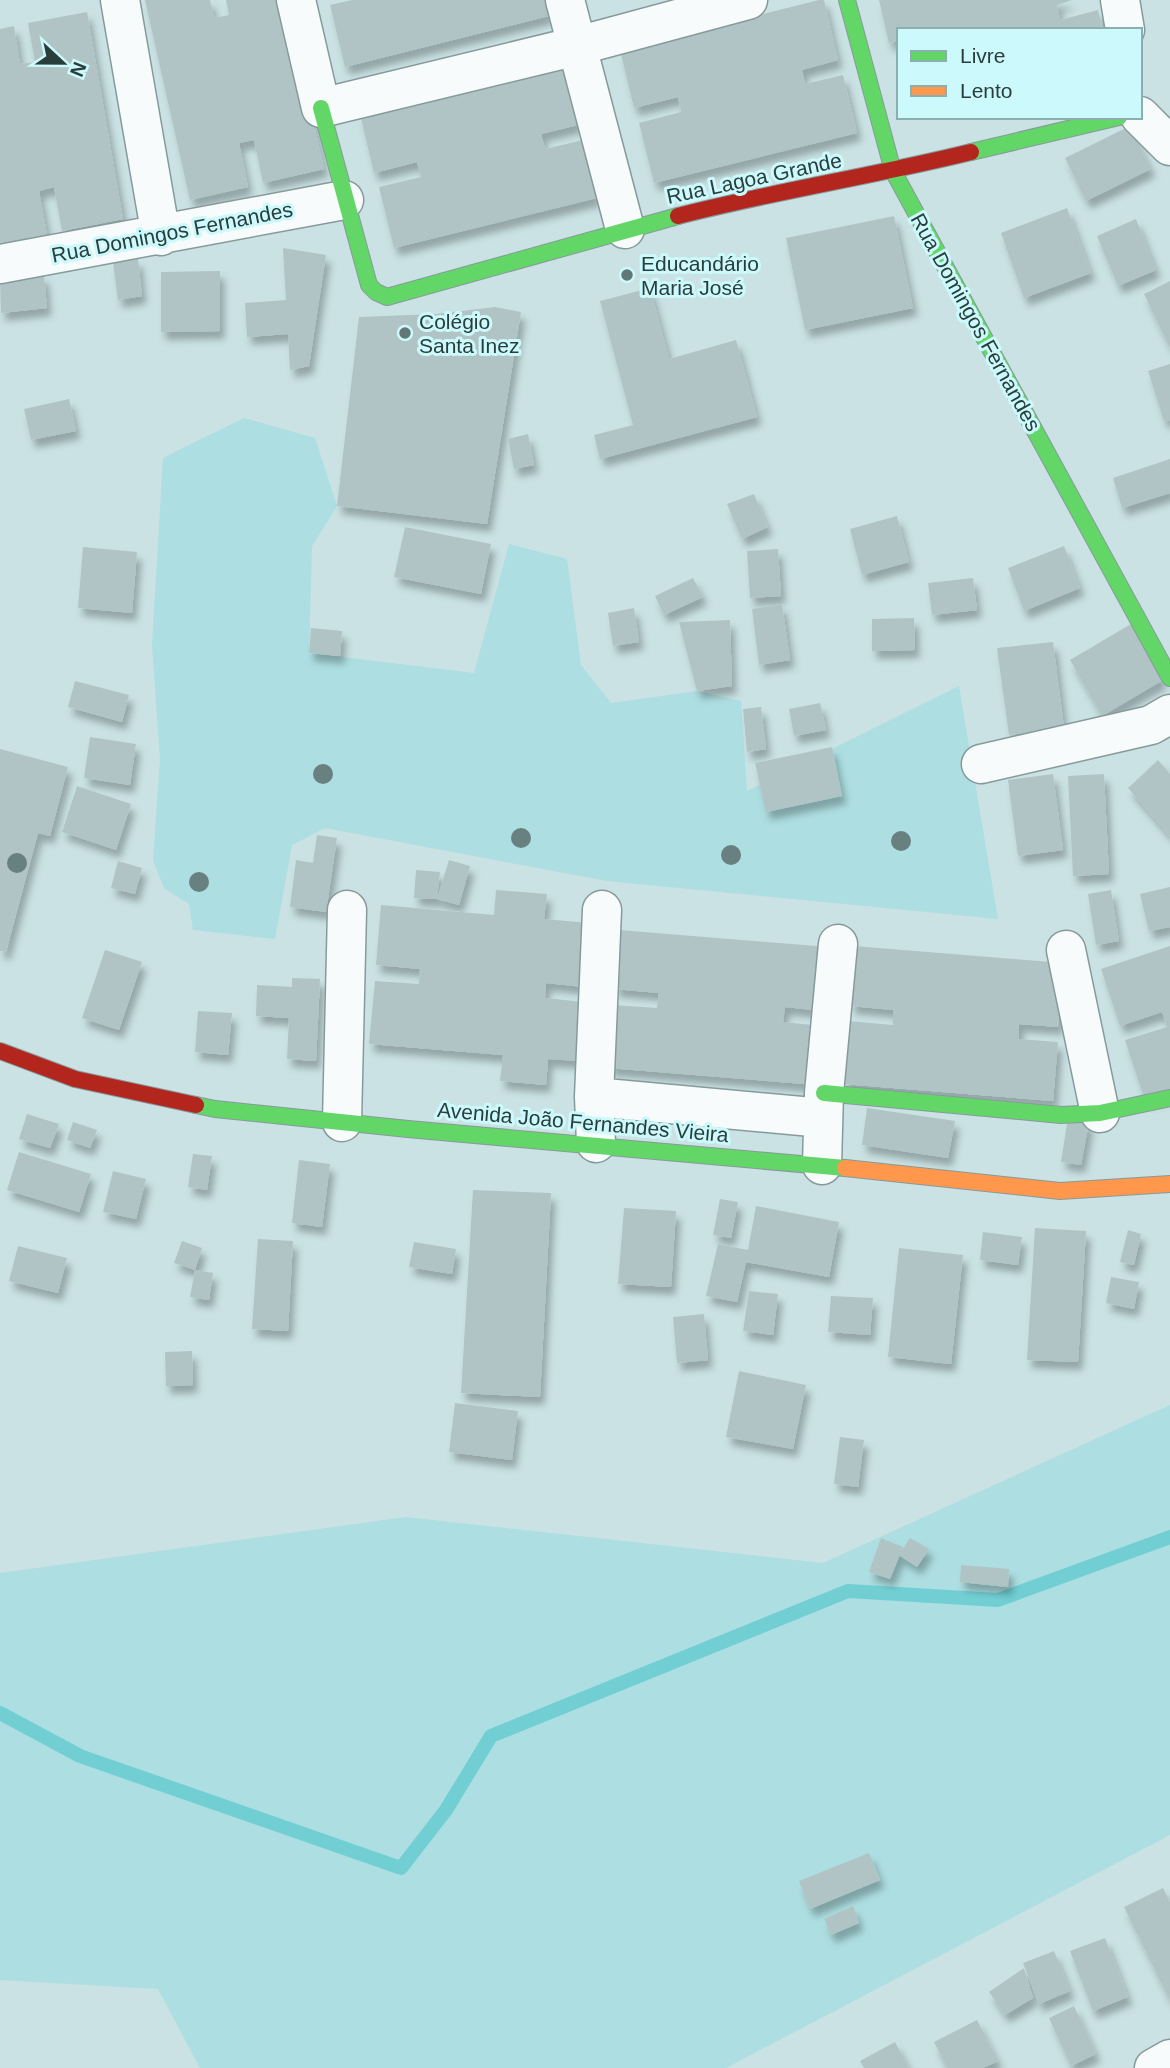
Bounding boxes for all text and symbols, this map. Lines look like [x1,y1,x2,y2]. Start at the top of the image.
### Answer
north arrow [28,28,98,98]
legend [897,28,1142,119]
text: Livre [960,44,1006,67]
text: N [66,59,91,79]
text: Lento [960,79,1013,102]
street label: Rua Lagoa Grande [664,148,844,208]
street label: Rua Domingos Fernandes [49,197,295,267]
street label: Rua Domingos Fernandes [907,209,1045,435]
place label: Educandário Maria José [641,252,759,299]
marker: Educandário Maria José [619,267,635,283]
place label: Colégio Santa Inez [419,310,519,357]
marker: Colégio Santa Inez [397,325,413,341]
street label: Avenida João Fernandes Vieira [436,1098,730,1146]

